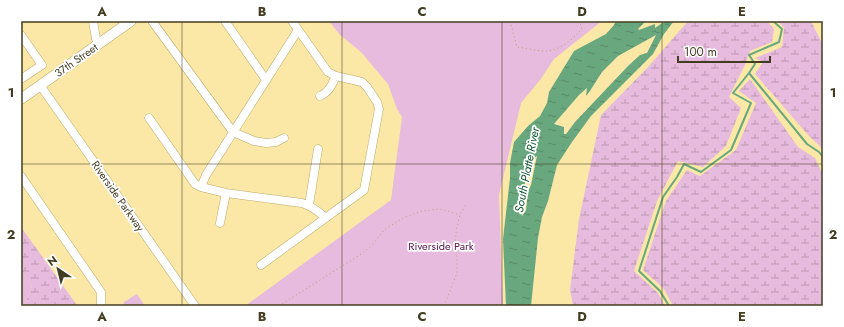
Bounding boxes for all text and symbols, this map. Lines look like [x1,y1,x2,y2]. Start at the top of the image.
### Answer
text: A [96,2,107,21]
text: B [258,2,267,21]
text: C [417,2,427,21]
text: D [577,2,587,21]
text: E [738,2,746,21]
scale bar [678,38,770,64]
street label: 37th Street [51,39,101,81]
text: 100 m [684,43,717,61]
text: 1 [8,83,14,102]
text: 1 [830,83,836,102]
water label: South Platte River [510,125,544,214]
street label: Riverside Parkway [88,157,148,235]
text: 2 [7,225,15,244]
text: 2 [829,225,837,244]
park label: Riverside Park [408,238,474,254]
north arrow [38,249,78,289]
text: N [44,252,60,270]
text: A [96,307,107,326]
text: B [258,307,267,326]
text: C [417,307,427,326]
text: D [577,307,587,326]
text: E [738,307,746,326]

